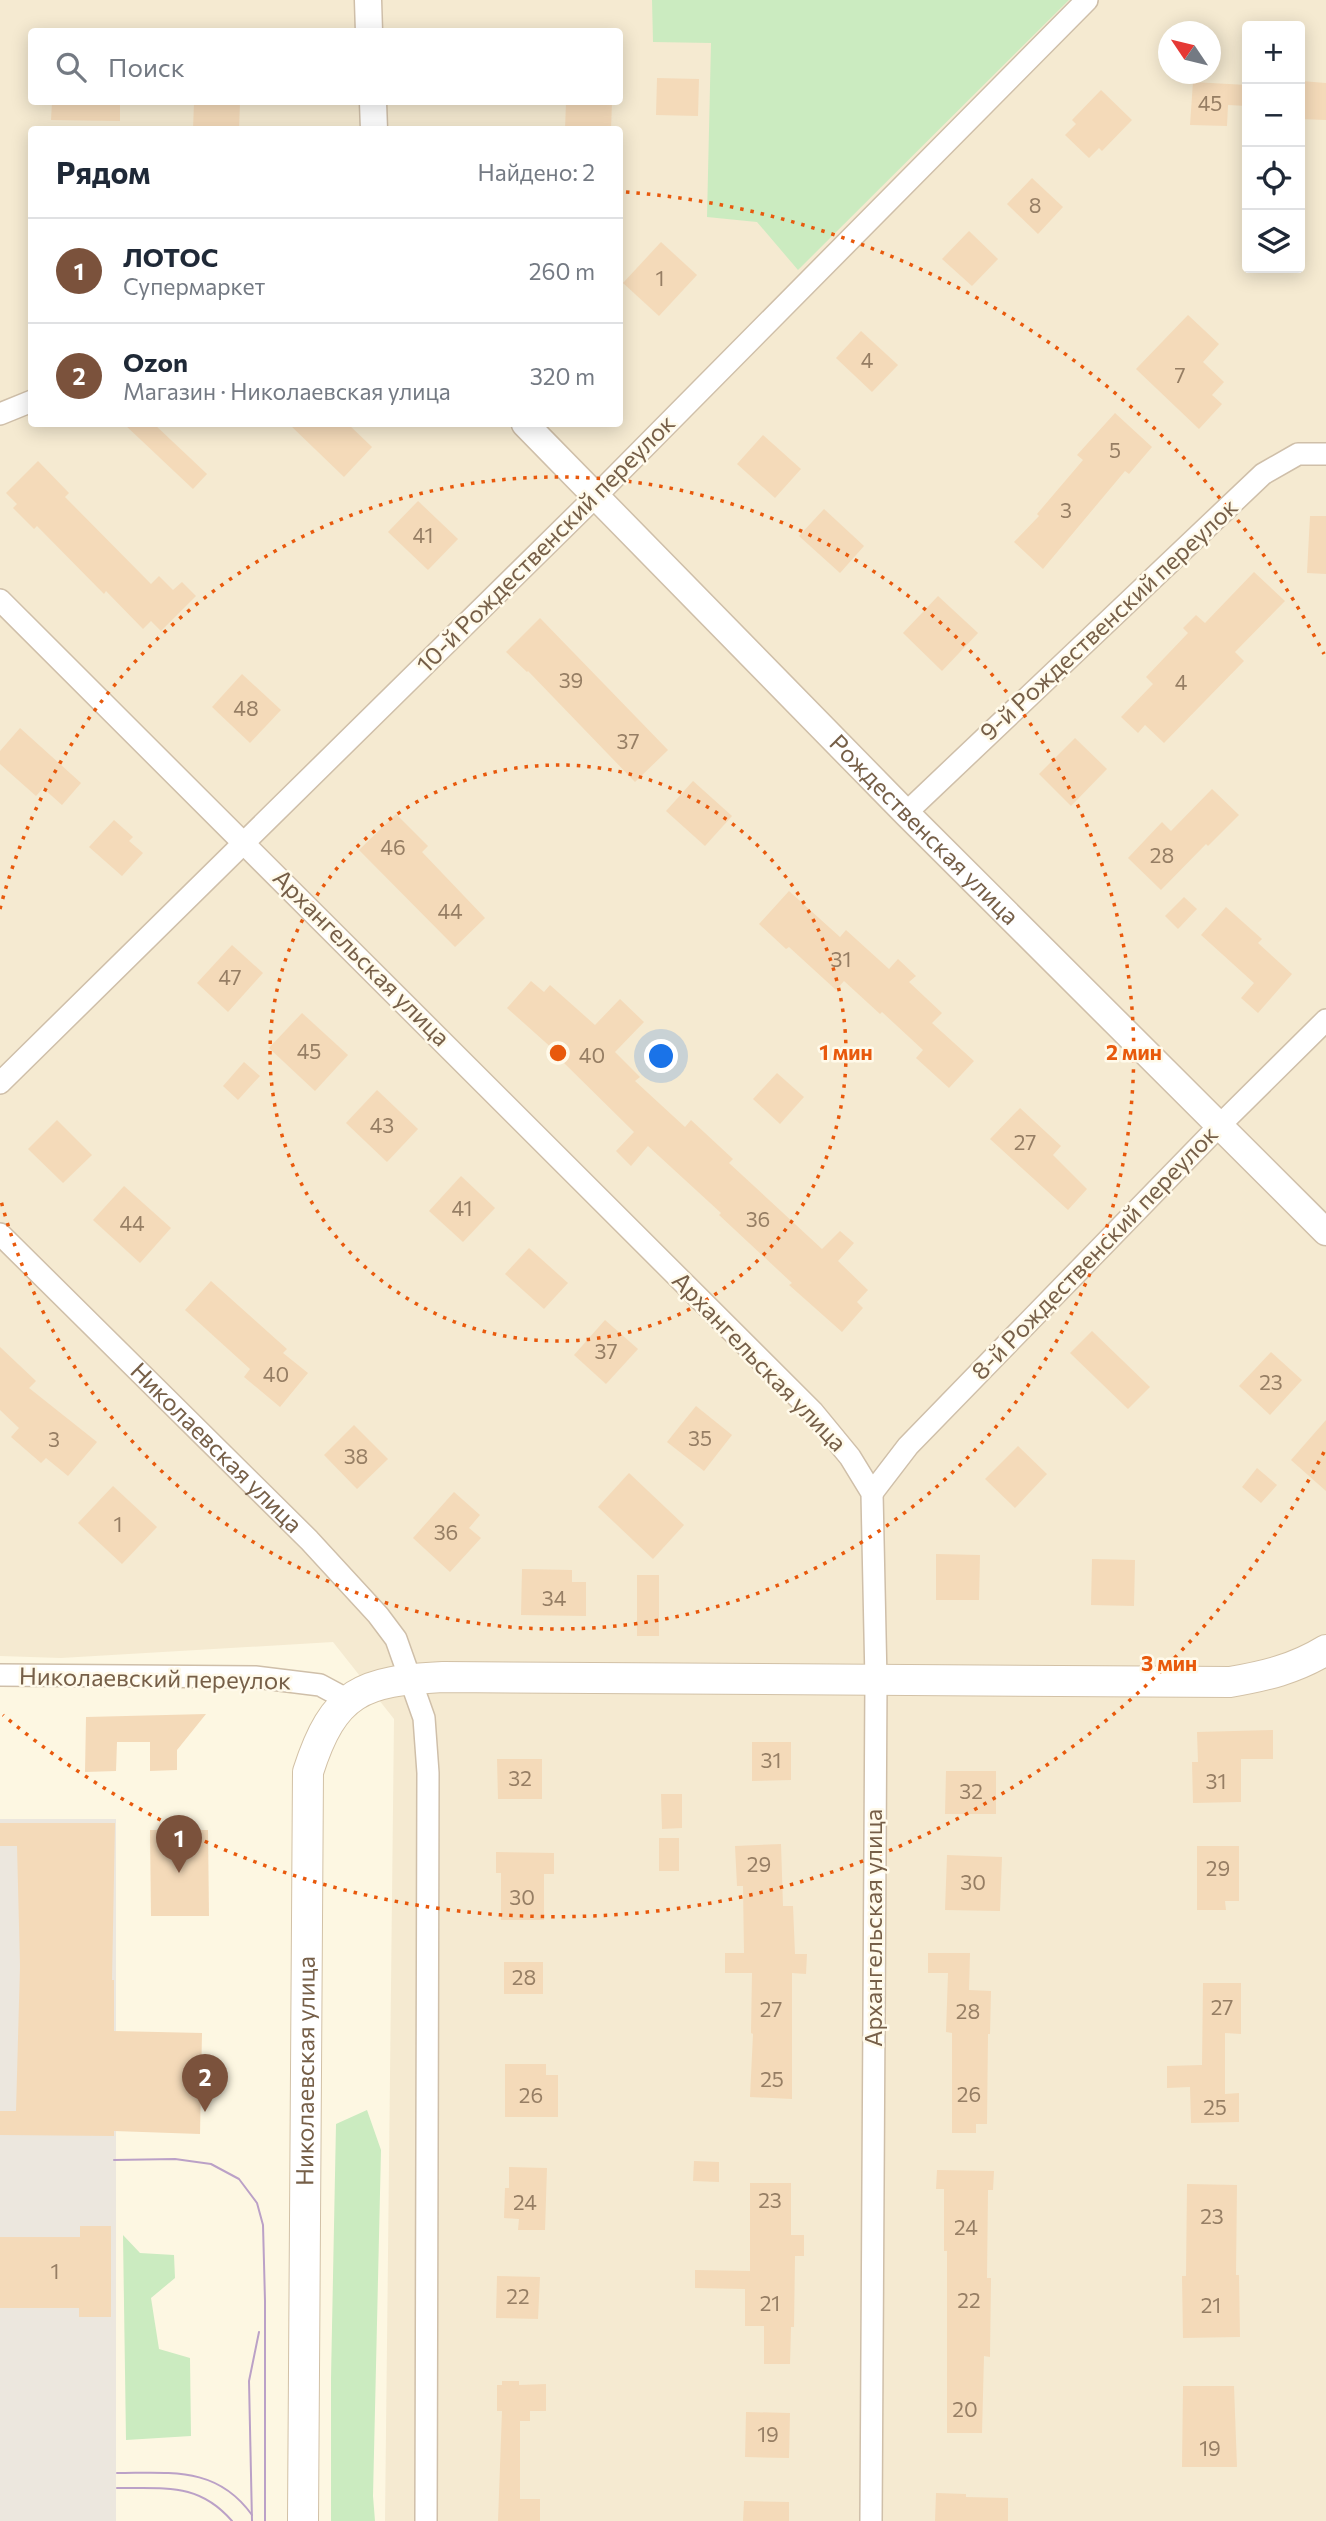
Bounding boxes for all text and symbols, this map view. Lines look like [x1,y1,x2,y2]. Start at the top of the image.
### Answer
north arrow [1158,21,1221,84]
map controls [1242,21,1305,273]
button: + [1242,21,1305,84]
search box [28,28,623,105]
icon: search [52,48,90,86]
text: Поиск [108,51,185,82]
button: − [1242,84,1305,147]
house number: 45 [1198,90,1222,115]
button: locate [1242,147,1305,210]
text: Рядом [56,153,150,190]
text: Найдено: 2 [478,158,595,186]
house number: 8 [1029,192,1041,217]
button: layers [1242,210,1305,273]
text: ЛОТОС [123,241,218,272]
text: 1 [74,257,84,285]
text: 260 m [529,257,595,285]
house number: 1 [656,265,664,290]
text: Супермаркет [123,272,265,300]
text: Ozon [123,346,188,377]
house number: 4 [861,347,874,372]
text: 2 [72,362,86,390]
text: 320 m [530,362,595,390]
house number: 7 [1174,362,1186,387]
text: Магазин · Николаевская улица [123,377,451,405]
street label: 10-й Рождественский переулок [410,408,680,678]
house number: 5 [1109,437,1121,462]
street label: 9-й Рождественский переулок [973,492,1243,746]
house number: 3 [1060,497,1072,522]
house number: 41 [413,522,433,547]
house number: 39 [559,667,583,692]
house number: 4 [1175,669,1188,694]
house number: 48 [233,695,259,720]
house number: 37 [617,728,639,753]
street label: Рождественская улица [824,728,1025,930]
house number: 46 [380,834,406,859]
house number: 28 [1150,842,1174,867]
street label: Архангельская улица [268,862,457,1051]
house number: 44 [437,898,463,923]
house number: 31 [831,946,851,971]
house number: 47 [218,964,242,989]
house number: 45 [297,1038,321,1063]
your location [644,1039,678,1073]
text: 1 мин [819,1039,873,1064]
text: 2 мин [1106,1039,1162,1064]
centre of rings [546,1041,570,1065]
house number: 40 [579,1042,605,1067]
house number: 43 [370,1112,394,1137]
street label: 8-й Рождественский переулок [965,1119,1223,1385]
house number: 27 [1014,1129,1036,1154]
house number: 41 [452,1195,472,1220]
house number: 36 [746,1206,770,1231]
house number: 44 [119,1210,145,1235]
street label: Архангельская улица [667,1265,853,1457]
house number: 37 [595,1338,617,1363]
street label: Николаевская улица [125,1356,309,1538]
house number: 40 [263,1361,289,1386]
house number: 23 [1259,1369,1283,1394]
house number: 35 [688,1425,712,1450]
house number: 3 [48,1426,60,1451]
house number: 38 [344,1443,368,1468]
house number: 1 [114,1511,122,1536]
house number: 36 [434,1519,458,1544]
house number: 34 [542,1585,567,1610]
text: 3 мин [1141,1650,1197,1675]
street label: Николаевский переулок [19,1661,291,1694]
house number: 31 [761,1747,781,1772]
house number: 32 [508,1765,532,1790]
house number: 31 [1206,1768,1226,1793]
house number: 32 [959,1778,983,1803]
street label: Архангельская улица [858,1809,887,2047]
pin: 1 [156,1815,202,1873]
house number: 29 [747,1851,771,1876]
house number: 29 [1206,1855,1230,1880]
house number: 30 [960,1869,986,1894]
house number: 30 [509,1884,535,1909]
street label: Николаевская улица [289,1956,320,2186]
house number: 28 [512,1964,536,1989]
house number: 27 [1211,1994,1233,2019]
house number: 27 [760,1996,782,2021]
house number: 28 [956,1998,980,2023]
pin: 2 [182,2054,228,2112]
house number: 25 [760,2066,784,2091]
house number: 26 [957,2081,981,2106]
house number: 26 [519,2082,543,2107]
house number: 25 [1203,2094,1227,2119]
house number: 23 [758,2187,782,2212]
house number: 24 [513,2189,537,2214]
house number: 23 [1200,2203,1224,2228]
house number: 24 [954,2214,978,2239]
house number: 1 [51,2258,59,2283]
house number: 22 [506,2283,530,2308]
house number: 22 [957,2287,981,2312]
house number: 21 [760,2290,780,2315]
house number: 21 [1201,2292,1221,2317]
house number: 20 [952,2396,978,2421]
house number: 19 [757,2421,779,2446]
house number: 19 [1199,2435,1221,2460]

